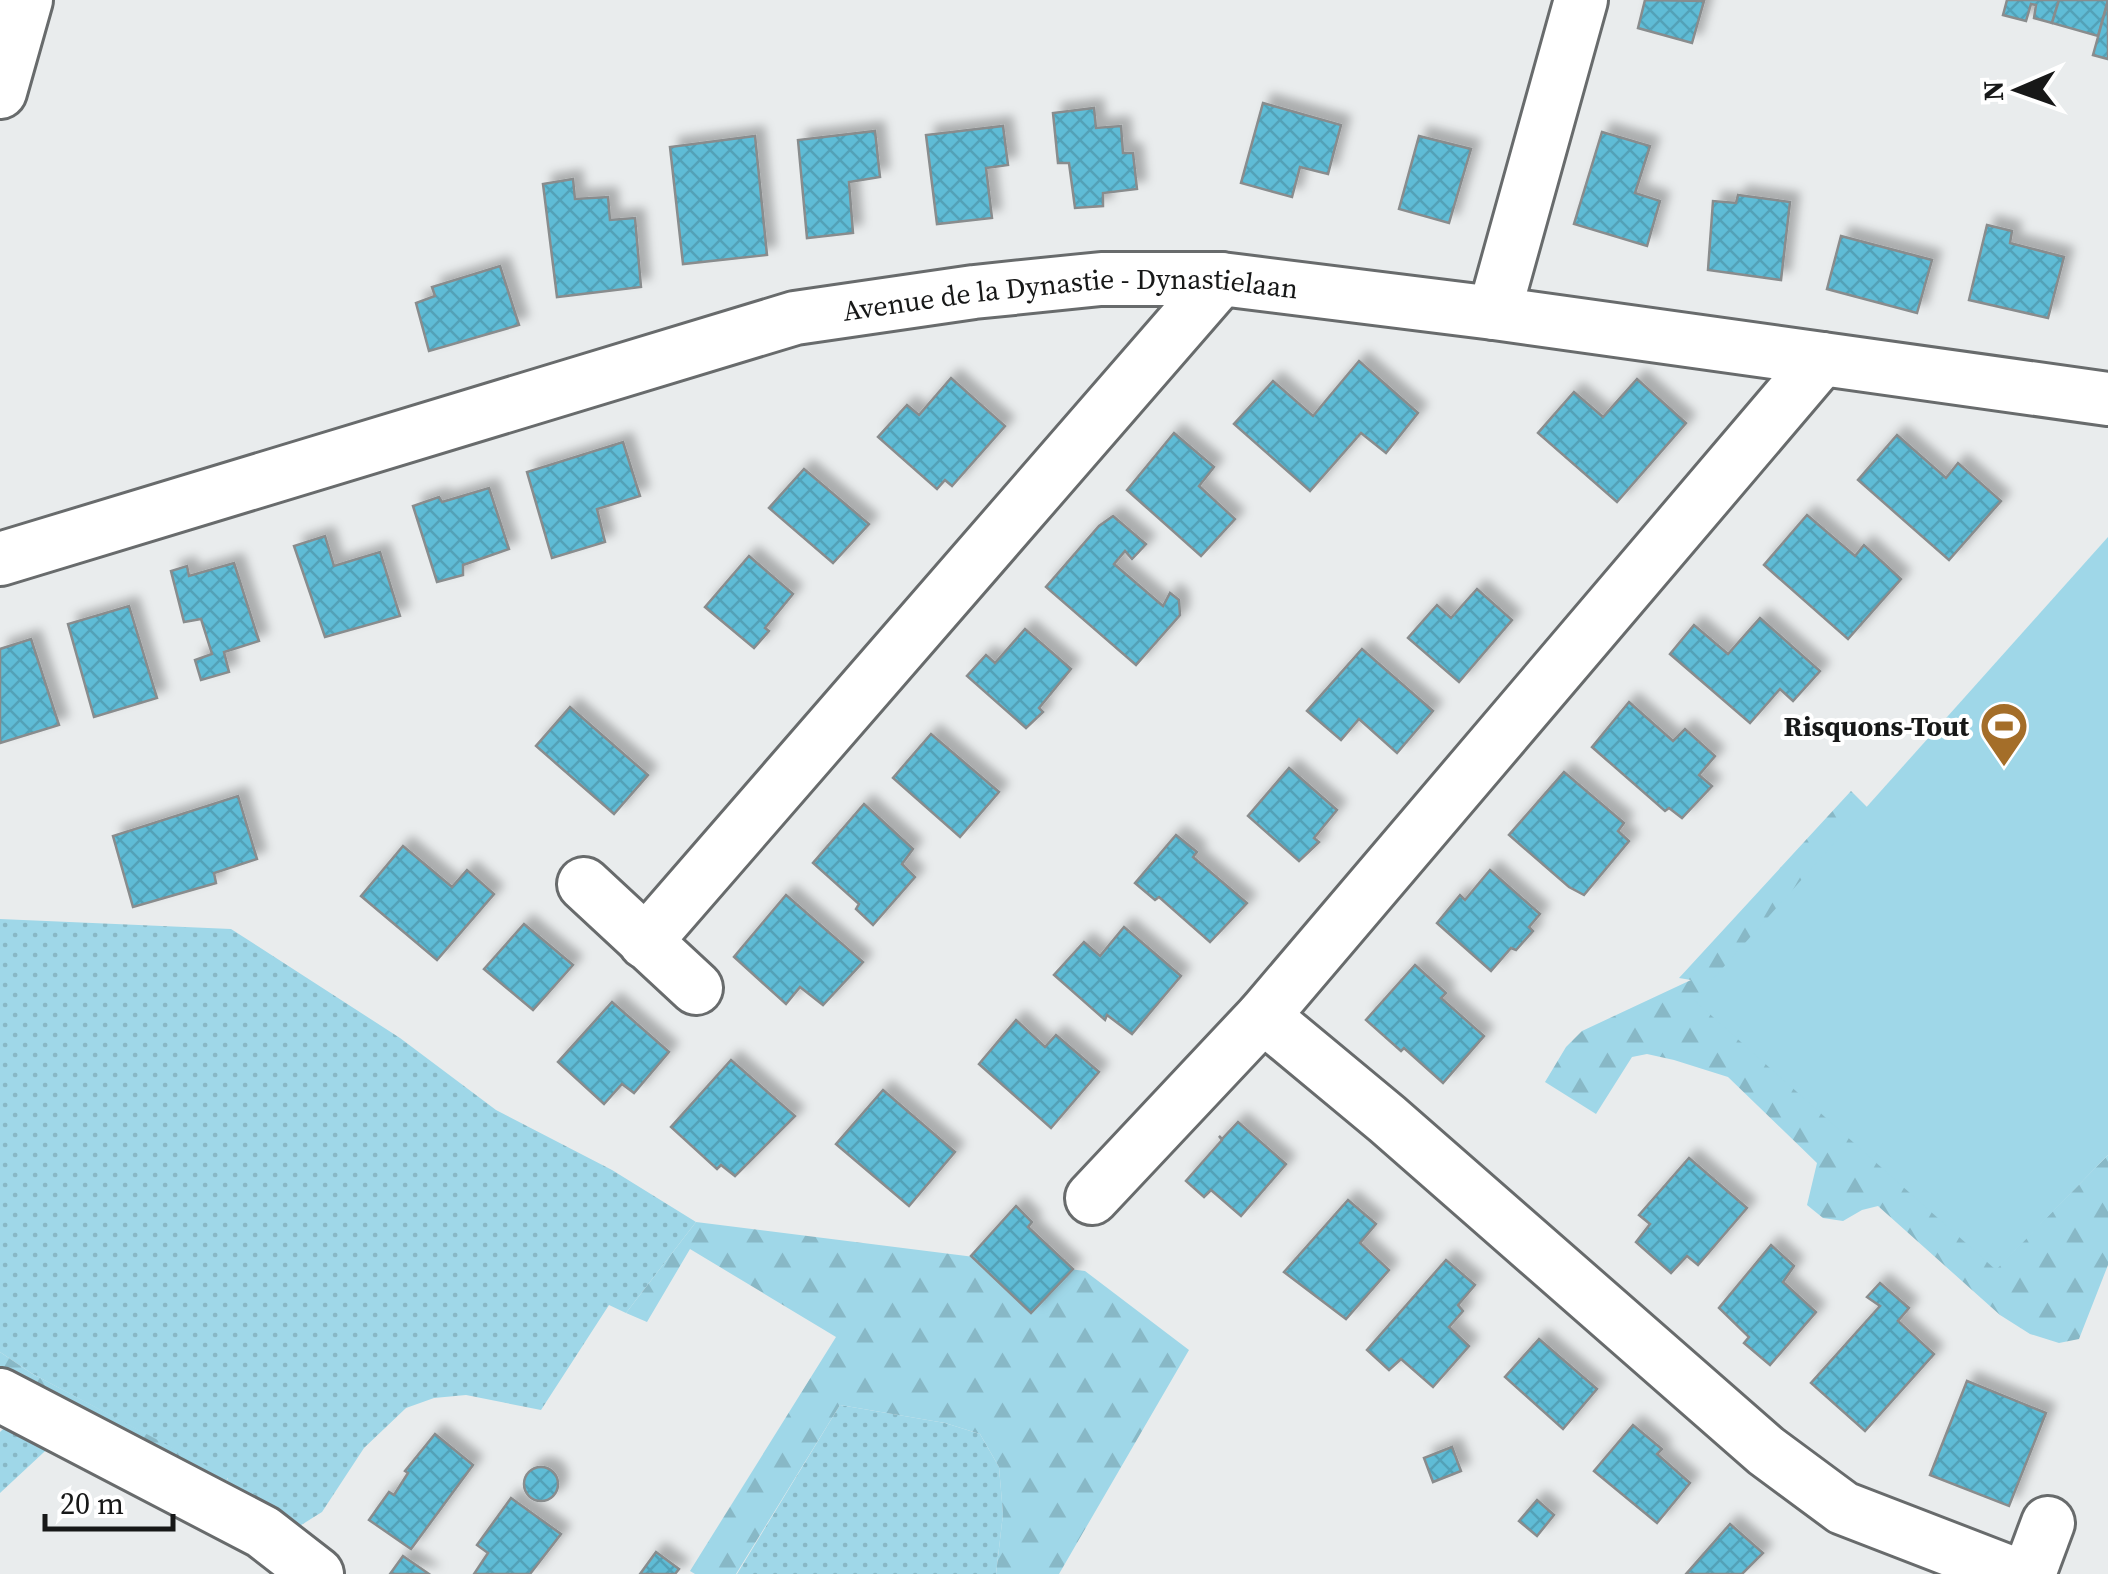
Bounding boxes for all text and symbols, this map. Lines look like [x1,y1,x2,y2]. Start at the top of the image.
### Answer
north arrow [1968,40,2068,140]
text: N [1974,80,2012,102]
street label: Avenue de la Dynastie - Dynastielaan [840,260,1300,330]
sports icon: Risquons-Tout [1978,700,2030,768]
place label: Risquons-Tout [1784,707,1970,745]
scale bar [45,1469,172,1531]
text: 20 m [60,1483,124,1524]

